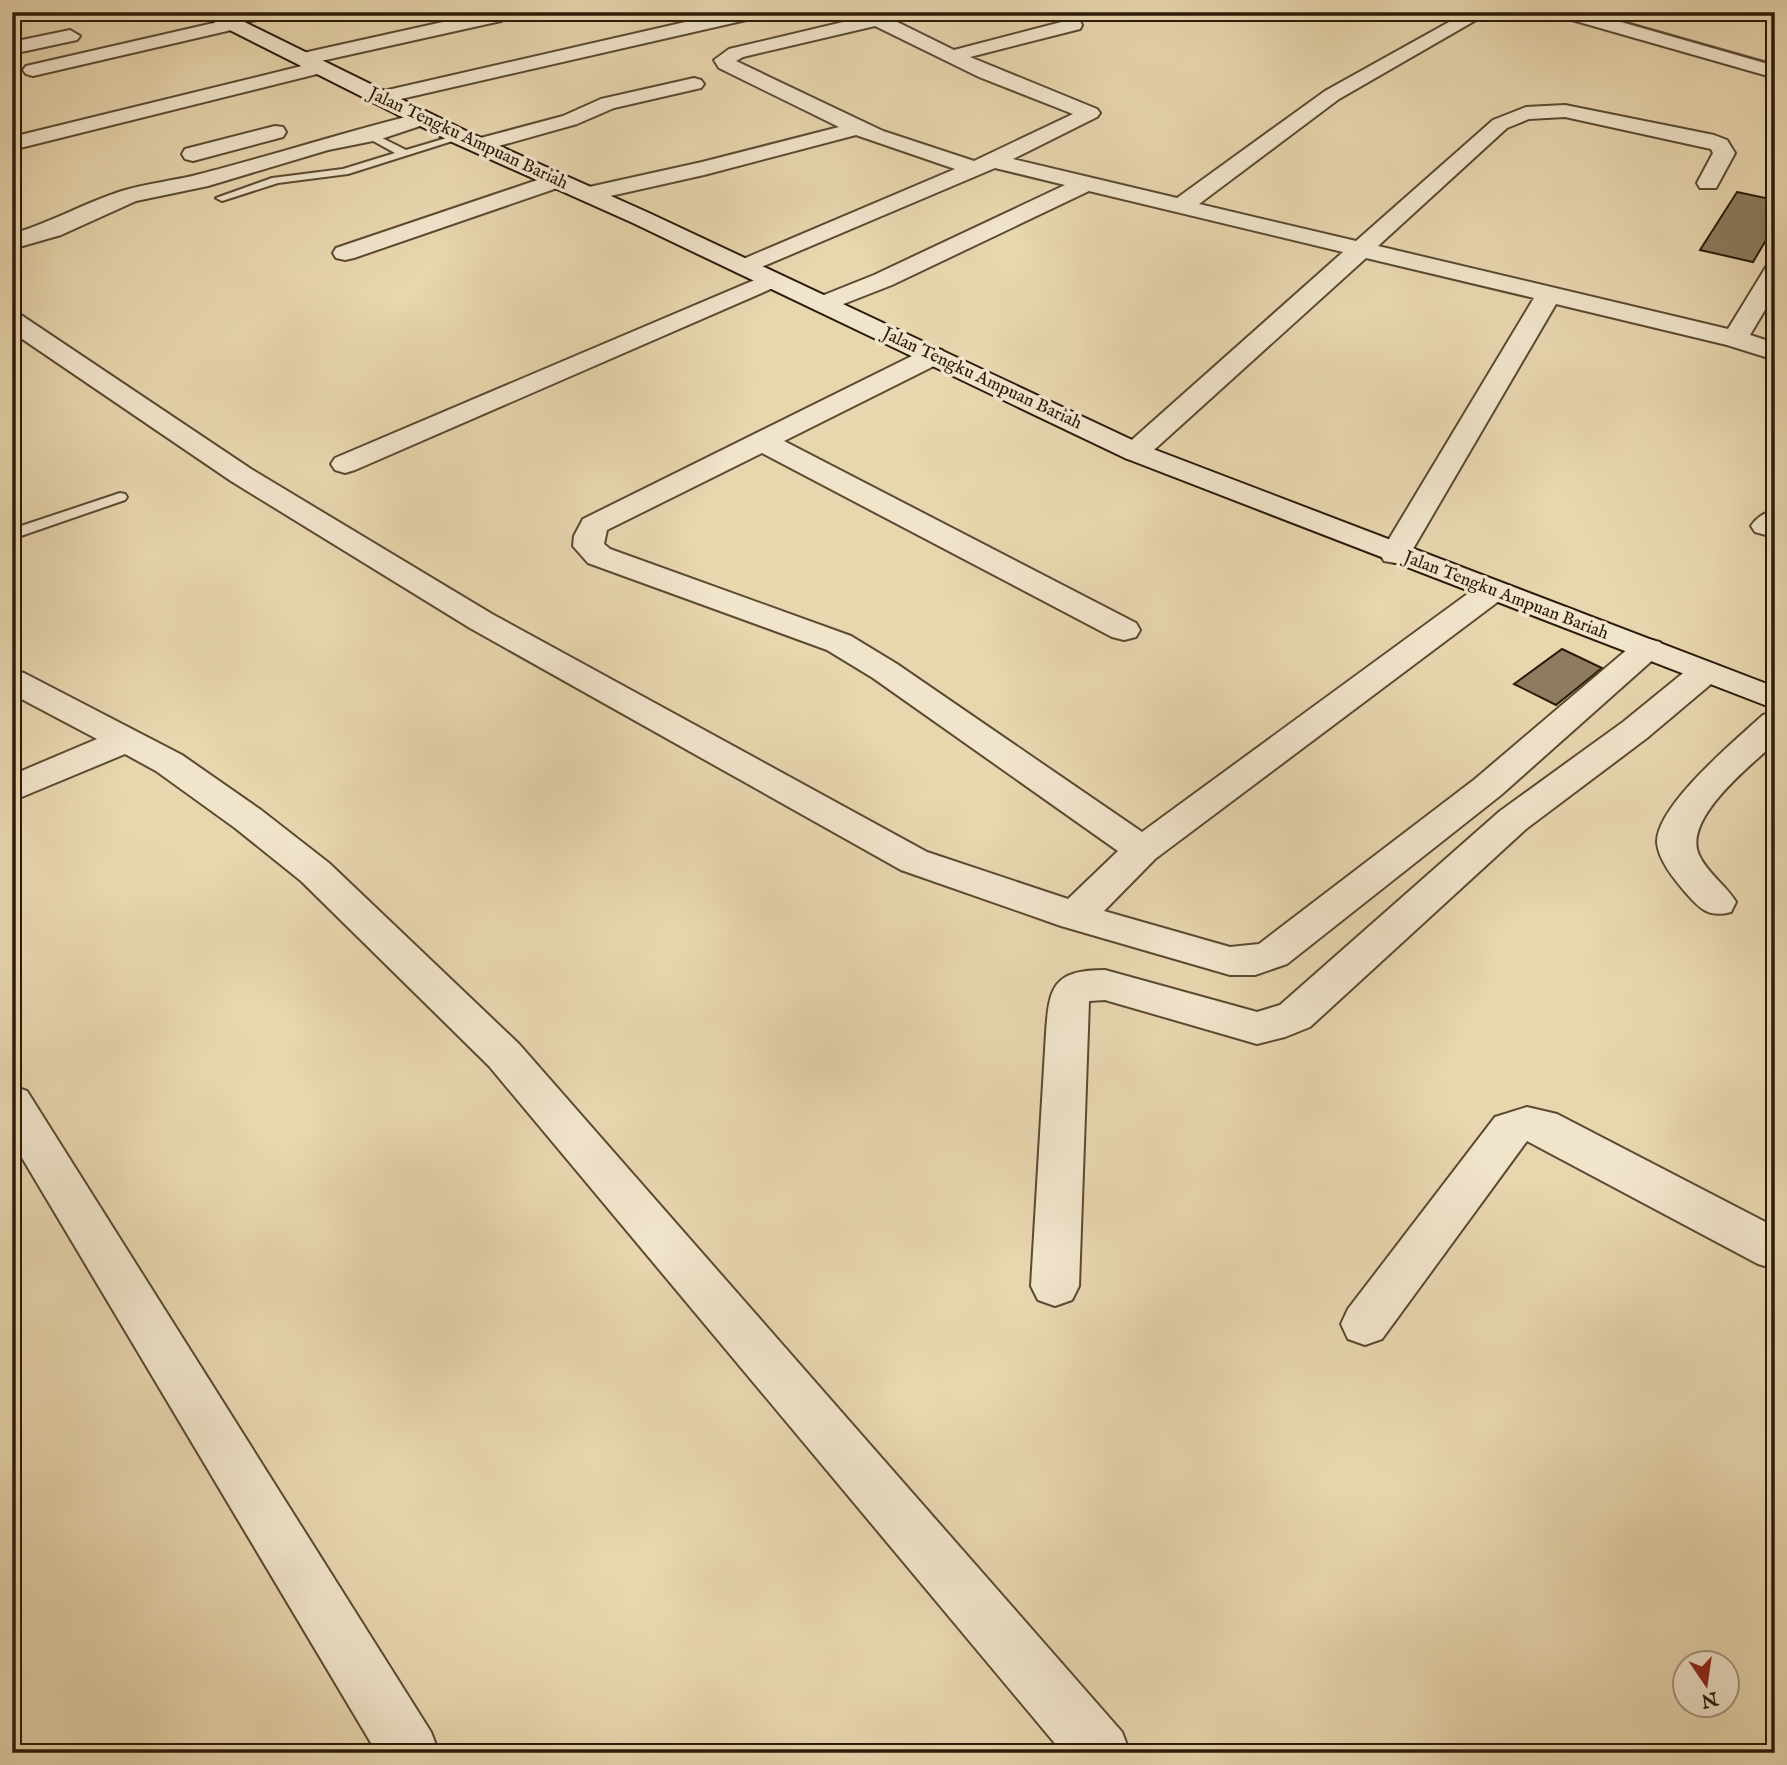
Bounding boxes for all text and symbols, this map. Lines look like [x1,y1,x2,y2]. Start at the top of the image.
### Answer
street label: Jalan Tengku Ampuan Bariah [363,82,572,196]
street label: Jalan Tengku Ampuan Bariah [877,322,1086,436]
street label: Jalan Tengku Ampuan Bariah [1398,546,1612,646]
north arrow [1672,1650,1742,1720]
text: N [1698,1685,1721,1712]

